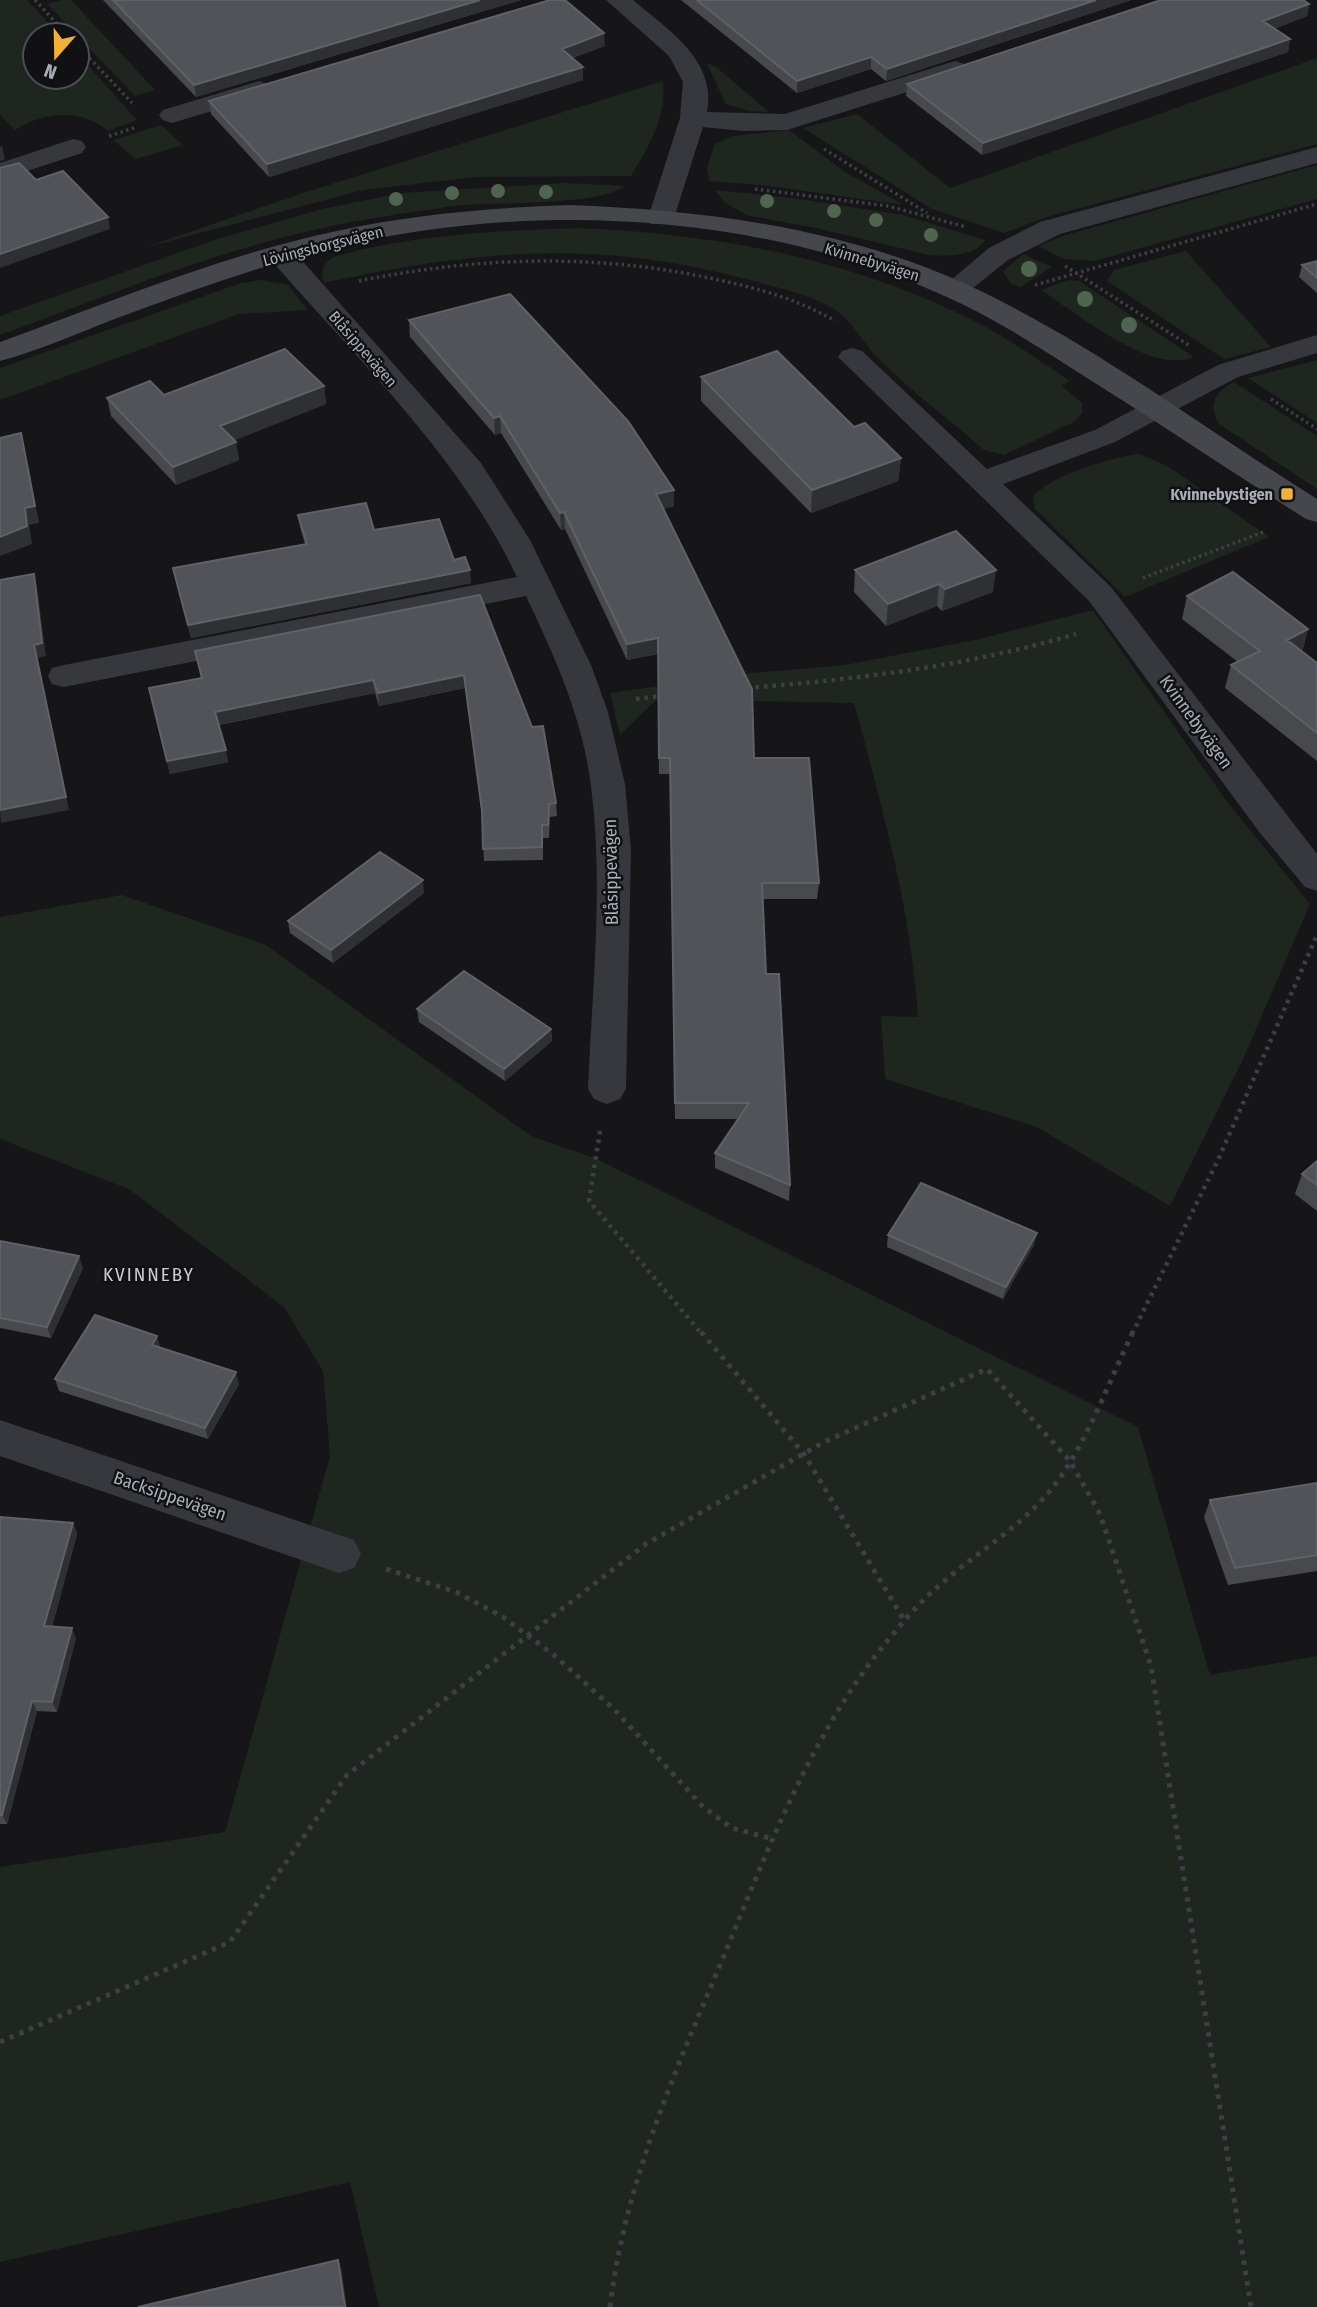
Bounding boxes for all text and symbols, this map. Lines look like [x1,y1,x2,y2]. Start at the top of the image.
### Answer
north arrow [21,21,91,91]
text: N [41,59,60,84]
street label: Lövingsborgsvägen [261,222,385,270]
street label: Kvinnebyvägen [822,239,922,285]
street label: Blåsippevägen [325,307,401,391]
place label: Kvinnebystigen [1171,485,1273,504]
marker: Kvinnebystigen [1279,486,1295,502]
street label: Kvinnebyvägen [1155,671,1237,773]
street label: Blåsippevägen [599,819,623,925]
district label: KVINNEBY [103,1263,195,1286]
street label: Backsippevägen [111,1466,229,1526]

